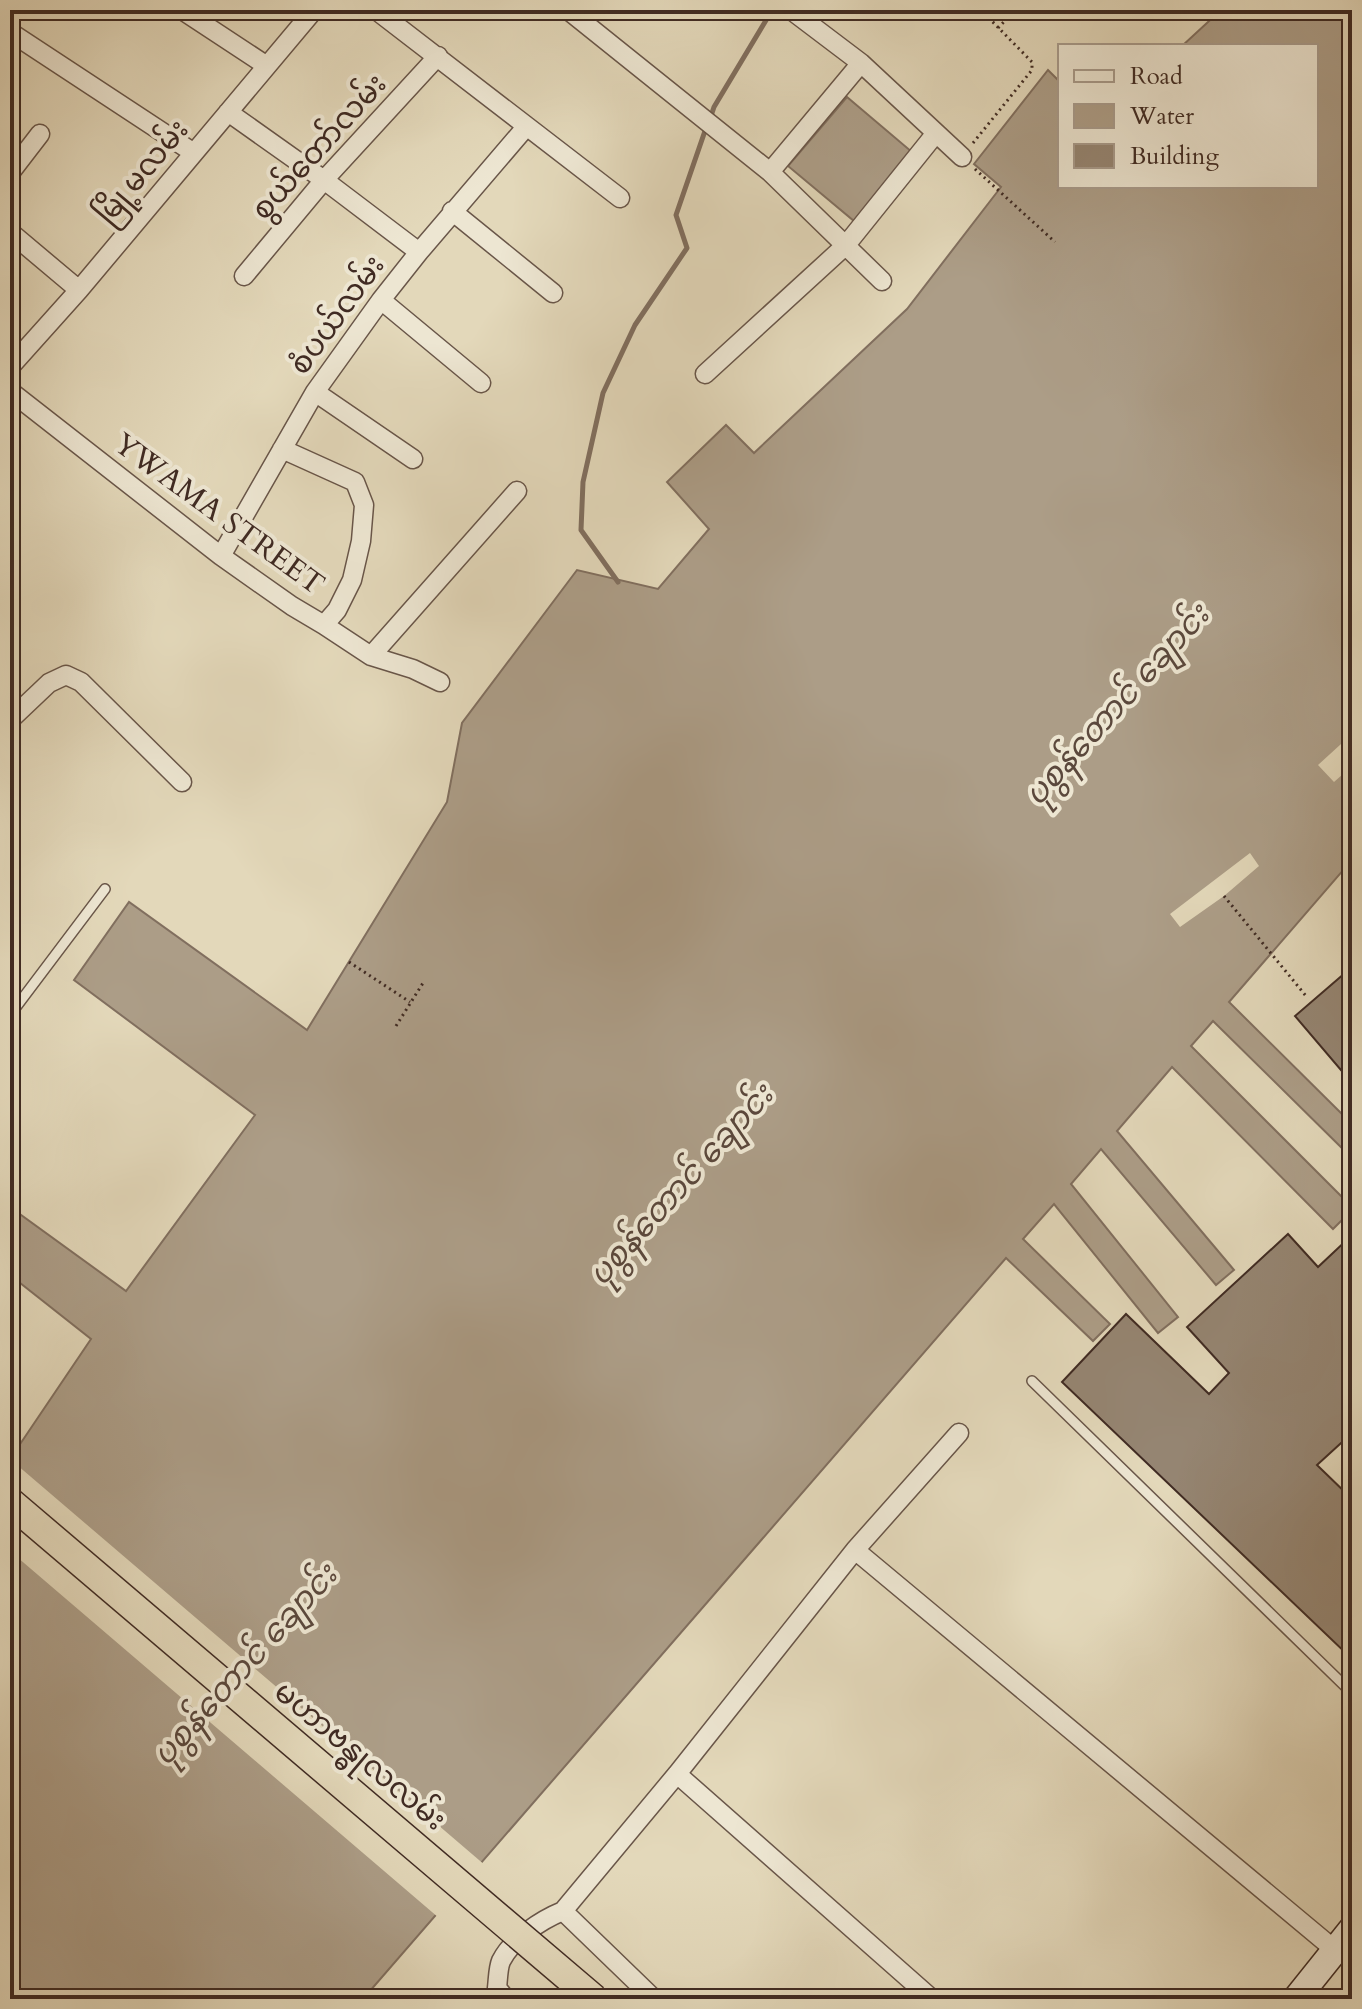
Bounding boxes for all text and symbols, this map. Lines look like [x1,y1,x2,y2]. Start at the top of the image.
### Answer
legend [1058,44,1318,188]
text: Road [1130,60,1183,93]
street label: စွယ်တော်လမ်း [241,63,397,231]
text: Water [1129,100,1194,133]
street label: မြို့မလမ်း [84,109,201,236]
text: Building [1130,140,1220,173]
street label: စံပယ်လမ်း [278,246,394,383]
street label: YWAMA STREET [105,424,333,604]
water label: ပုစွန်တောင် ချောင်း [1014,592,1223,817]
water label: ပုစွန်တောင် ချောင်း [578,1072,787,1297]
water label: ပုစွန်တောင် ချောင်း [142,1552,351,1777]
street label: မဟာဗန္ဓုလလမ်း [262,1670,456,1844]

